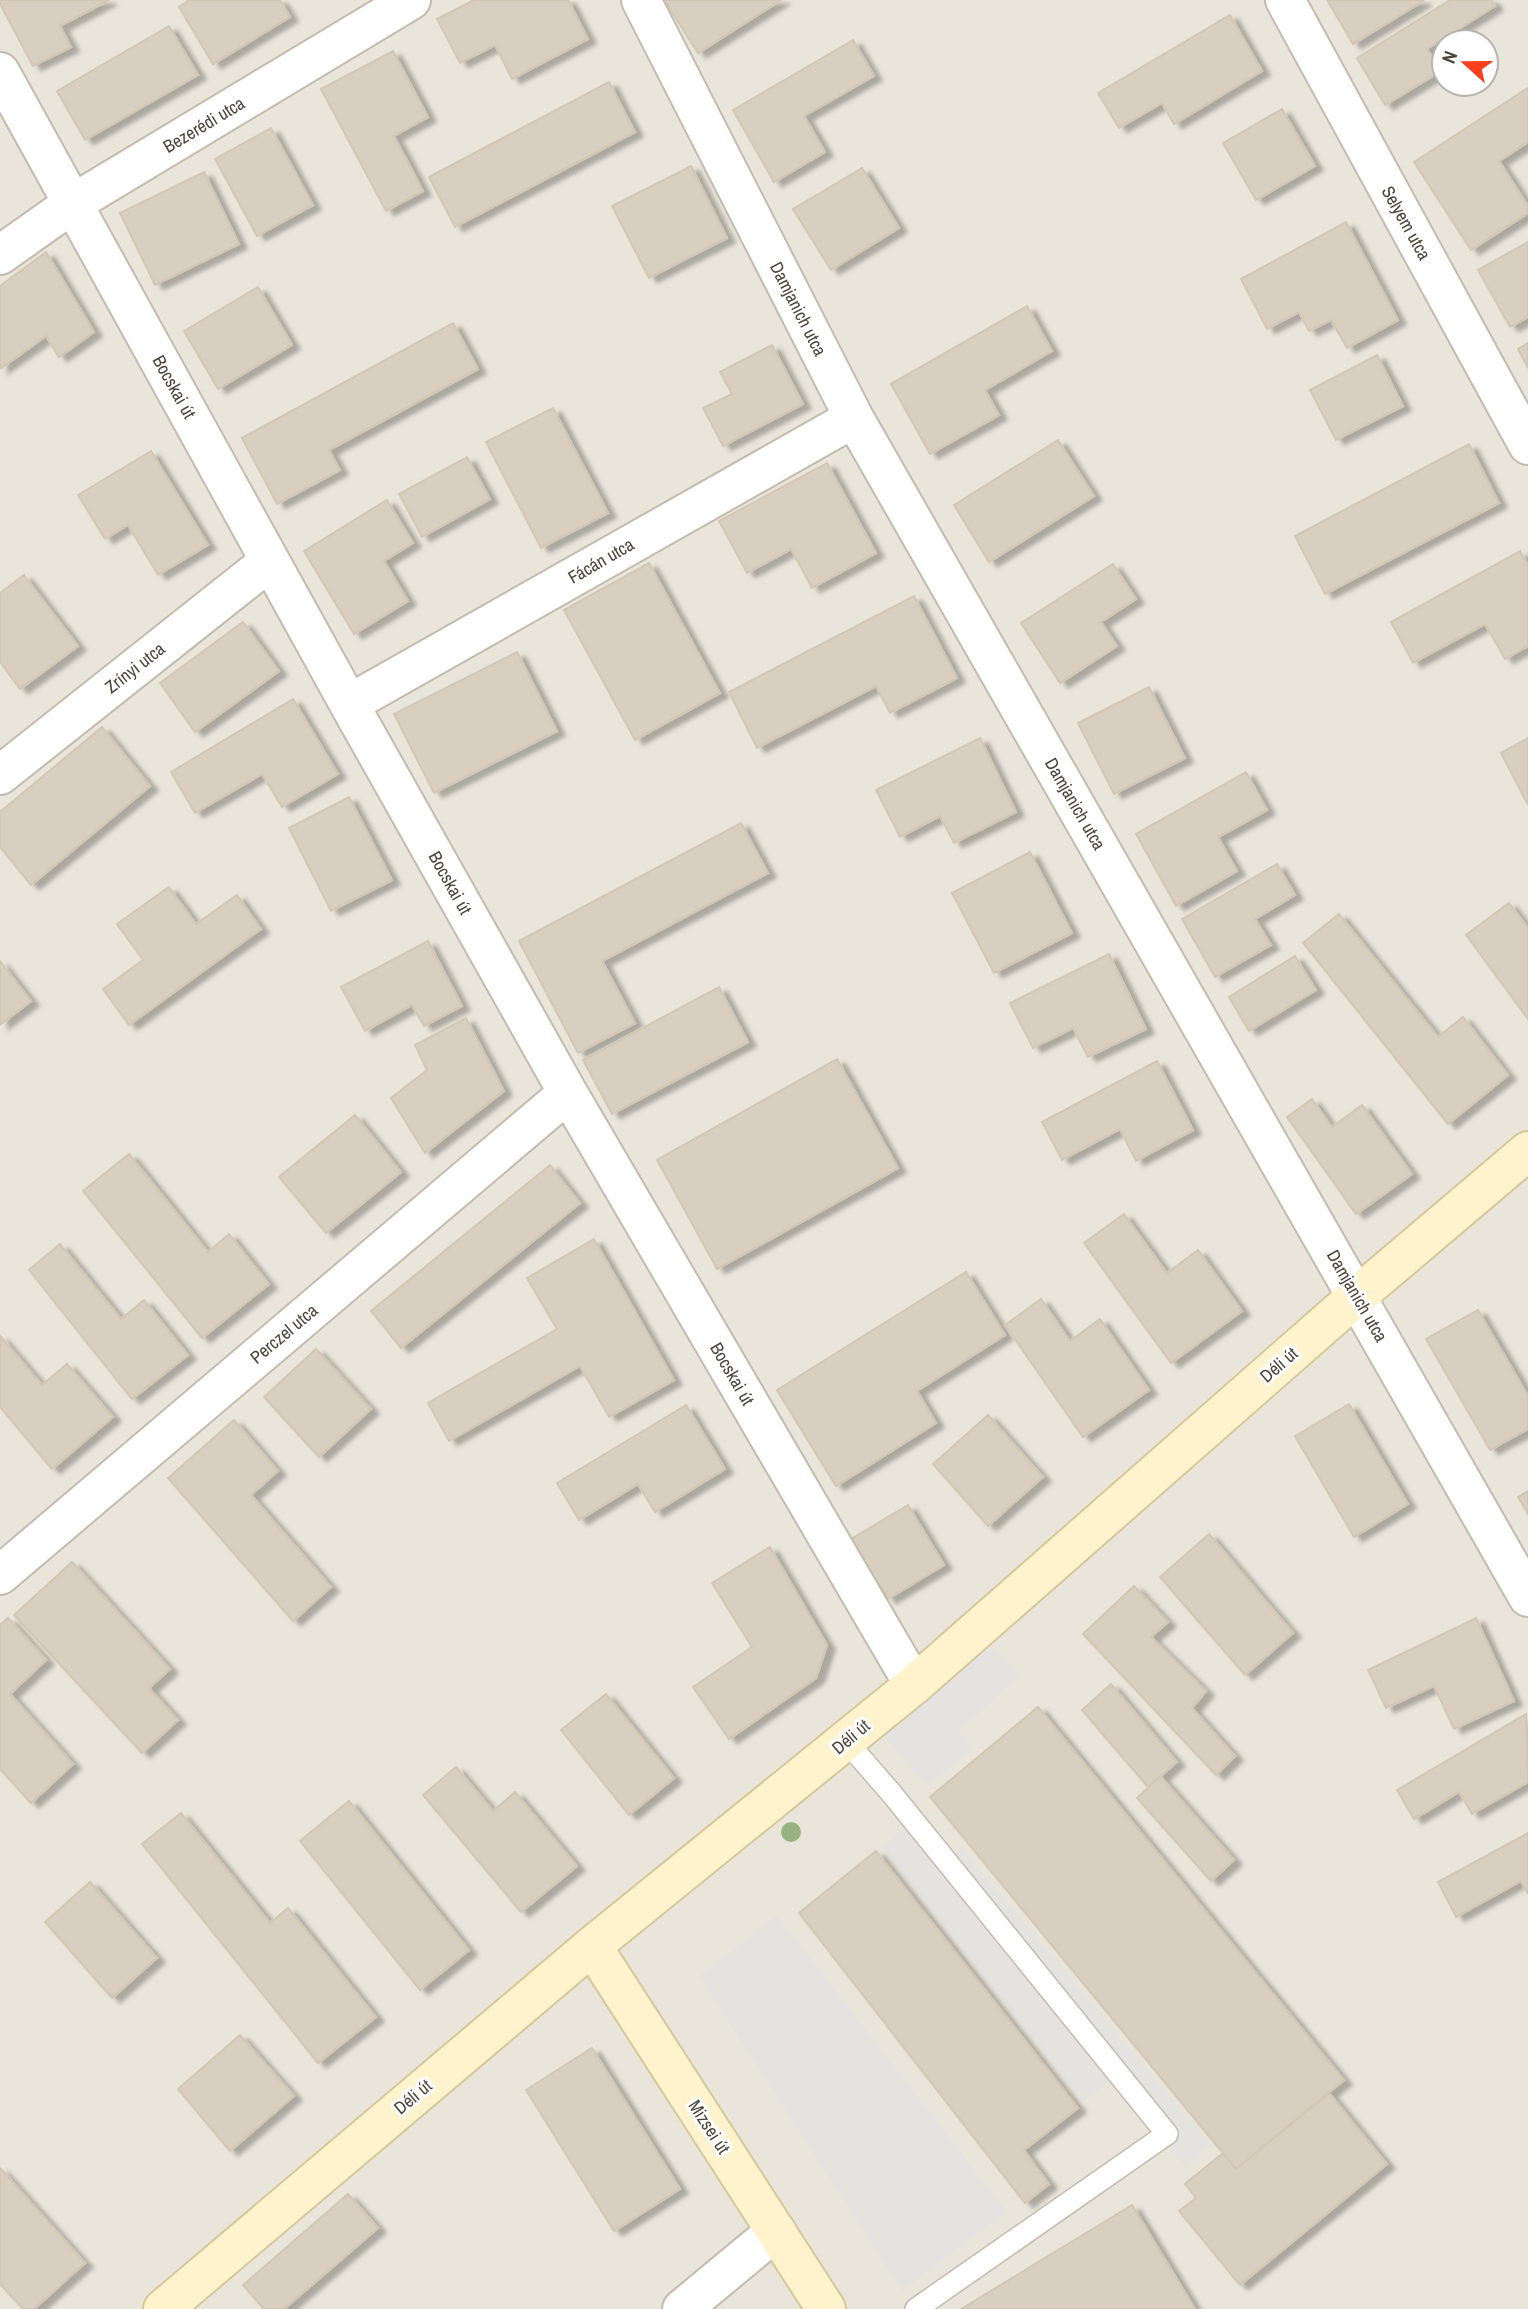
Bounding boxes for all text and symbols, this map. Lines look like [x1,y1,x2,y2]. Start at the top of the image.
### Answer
north arrow [1430,28,1500,98]
text: N [1435,47,1463,67]
street label: Bezerédi utca [158,90,249,159]
street label: Selyem utca [1376,181,1437,264]
street label: Damjanich utca [764,257,833,360]
street label: Bocskai út [147,351,202,423]
street label: Fácán utca [563,532,638,589]
street label: Zrínyi utca [100,636,170,699]
street label: Damjanich utca [1039,753,1112,854]
street label: Bocskai út [423,847,478,919]
street label: Damjanich utca [1321,1245,1394,1346]
street label: Perczel utca [245,1298,323,1369]
street label: Bocskai út [704,1338,760,1410]
street label: Déli út [1254,1341,1303,1388]
street label: Déli út [826,1713,875,1760]
street label: Déli út [388,2073,437,2120]
street label: Mizsei út [683,2095,736,2159]

